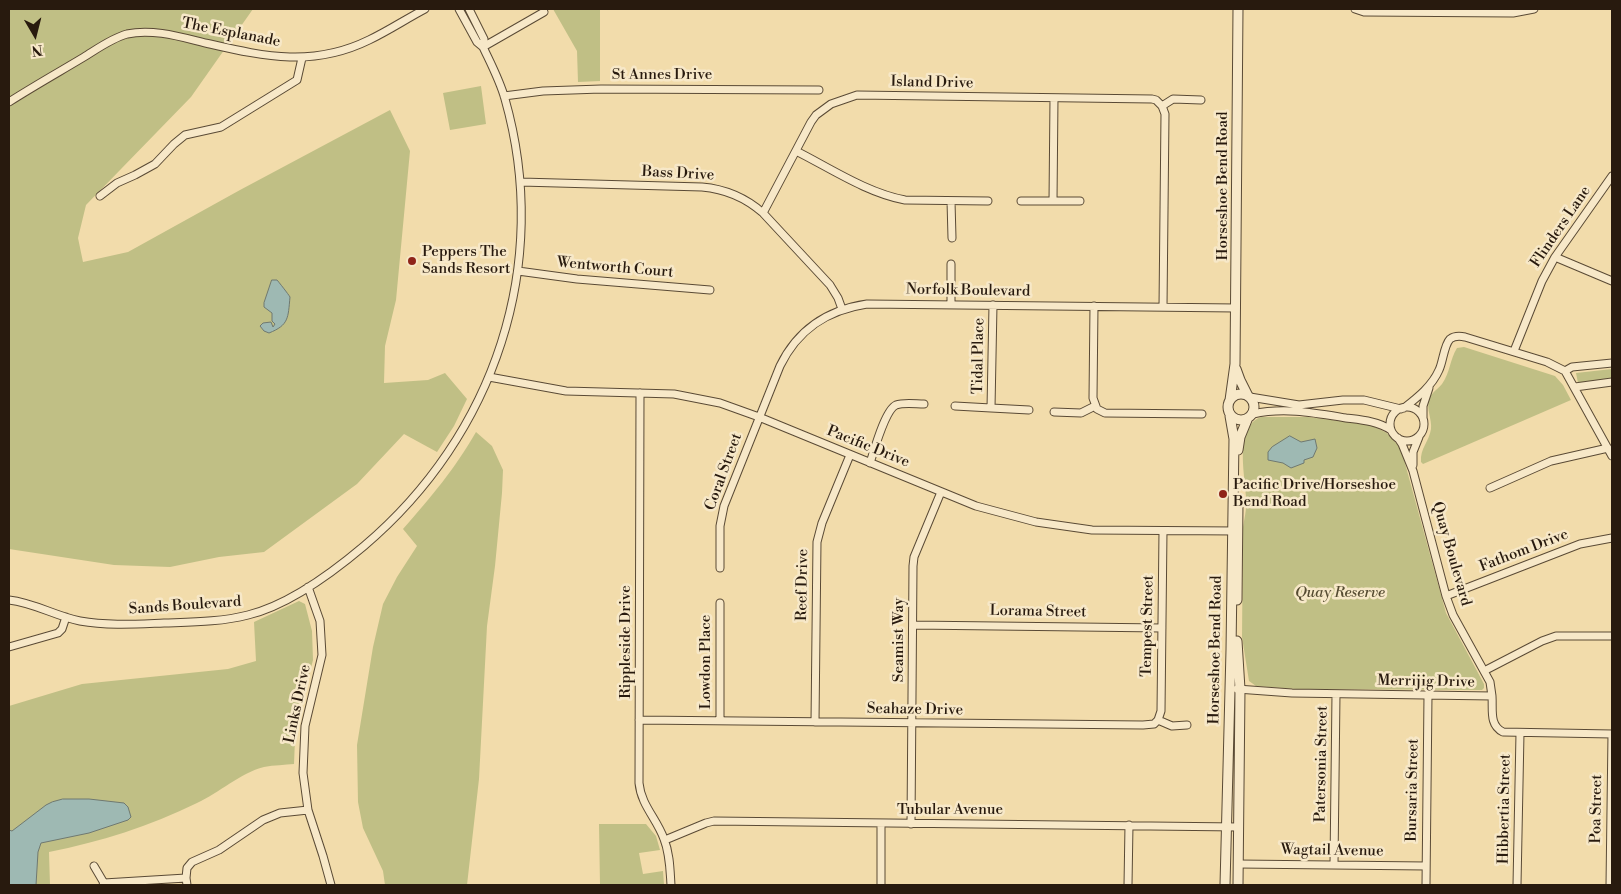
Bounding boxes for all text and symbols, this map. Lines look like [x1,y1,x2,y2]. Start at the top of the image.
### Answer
north arrow [10,10,60,60]
street label: The Esplanade [180,15,282,51]
text: N [30,40,44,60]
street label: St Annes Drive [612,66,712,84]
street label: Island Drive [890,73,974,93]
street label: Horseshoe Bend Road [1214,111,1232,261]
street label: Bass Drive [641,163,715,185]
street label: Flinders Lane [1527,183,1595,271]
place label: Peppers The Sands Resort [422,243,510,278]
street label: Wentworth Court [556,254,674,282]
marker: Peppers The Sands Resort [406,255,418,267]
street label: Norfolk Boulevard [906,281,1030,301]
street label: Tidal Place [969,318,989,394]
street label: Pacific Drive [824,422,912,472]
street label: Coral Street [702,431,746,513]
place label: Pacific Drive/Horseshoe Bend Road [1233,476,1396,511]
marker: Pacific Drive/Horseshoe Bend Road [1217,488,1229,500]
street label: Quay Boulevard [1428,500,1474,608]
street label: Fathom Drive [1477,526,1571,576]
street label: Reef Drive [793,549,813,621]
street label: Tempest Street [1138,575,1158,677]
street label: Horseshoe Bend Road [1206,575,1226,725]
park label: Quay Reserve [1295,584,1385,602]
street label: Rippleside Drive [617,585,635,699]
street label: Sands Boulevard [128,593,242,619]
street label: Seamist Way [890,598,908,682]
street label: Lorama Street [989,602,1087,622]
street label: Lowdon Place [697,615,715,709]
street label: Links Drive [281,663,315,745]
street label: Merrijig Drive [1377,672,1475,692]
street label: Seahaze Drive [867,700,963,720]
street label: Patersonia Street [1312,706,1332,822]
street label: Bursaria Street [1403,738,1423,842]
street label: Hibbertia Street [1495,754,1515,864]
street label: Poa Street [1587,774,1607,844]
street label: Tubular Avenue [897,801,1003,819]
street label: Wagtail Avenue [1280,841,1384,861]

